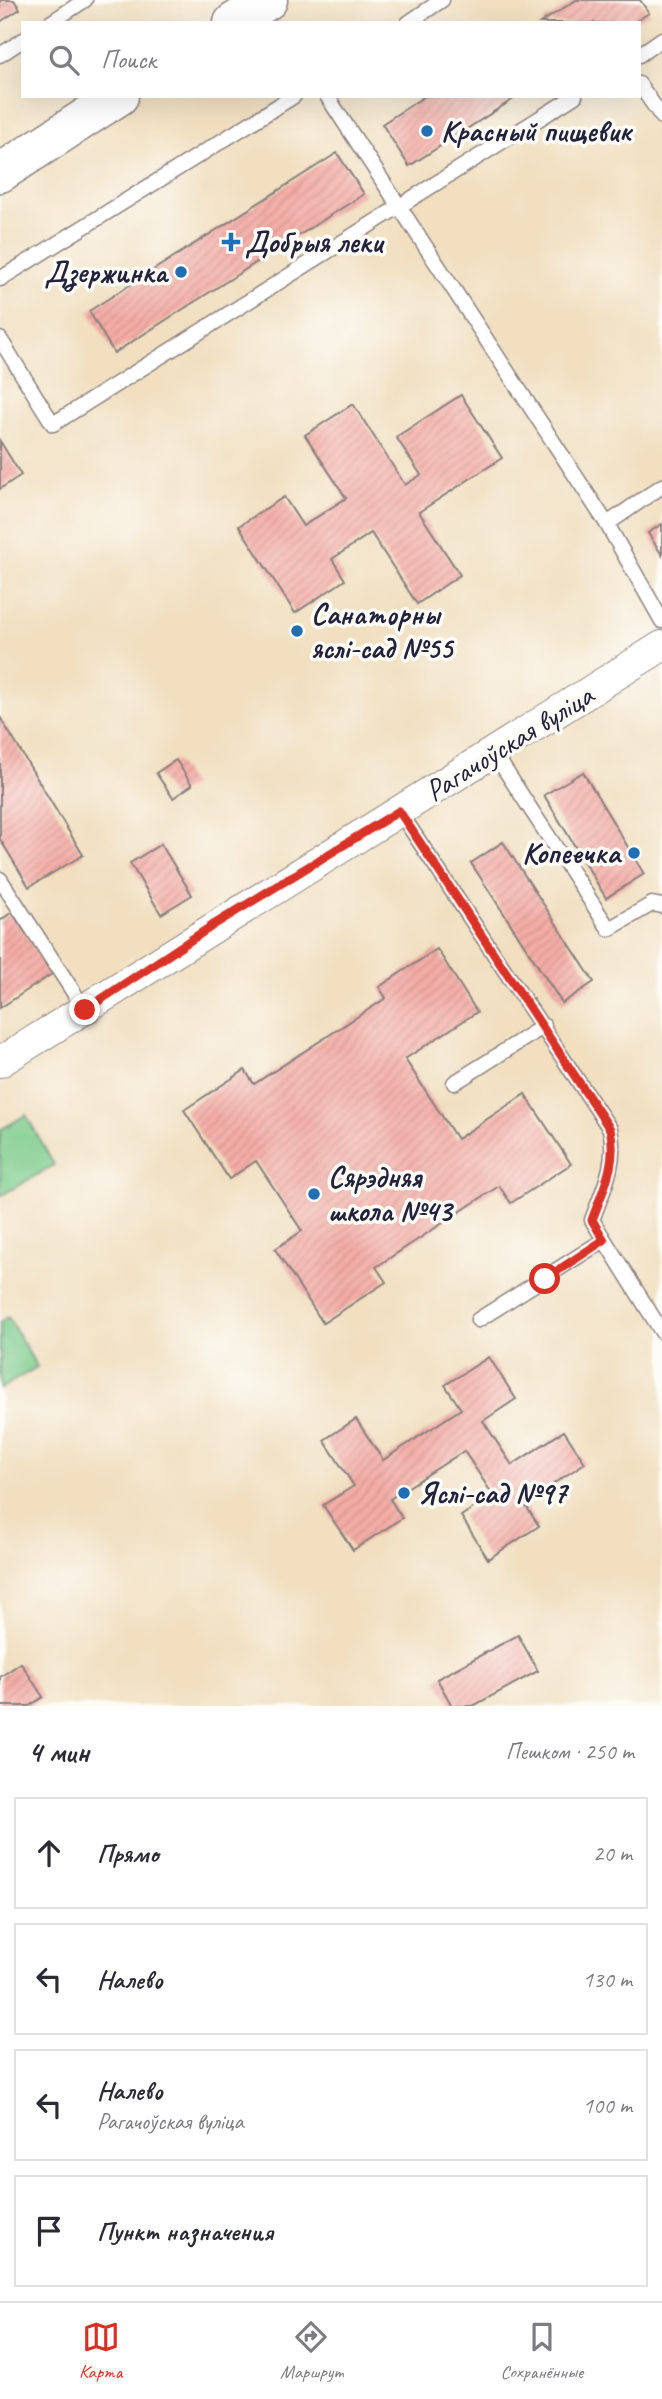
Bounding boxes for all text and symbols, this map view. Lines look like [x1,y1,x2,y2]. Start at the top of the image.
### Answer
search box [21,21,641,98]
icon: search [45,41,83,79]
text: Поиск [101,43,156,76]
place label: Красный пищевик [441,112,634,150]
marker: Красный пищевик [419,123,435,139]
place label: Добрыя леки [245,223,385,261]
marker: Добрыя леки [223,234,239,250]
place label: Дзержинка [45,253,170,292]
marker: Дзержинка [173,264,189,280]
place label: Санаторны яслі-сад №55 [311,595,455,667]
marker: Санаторны яслі-сад №55 [289,623,305,639]
street label: Рагачоўская вуліца [418,675,602,810]
place label: Копеечка [522,834,623,872]
marker: Копеечка [626,845,642,861]
route end [69,994,100,1025]
place label: Сярэдняя школа №43 [328,1158,454,1230]
marker: Сярэдняя школа №43 [306,1186,322,1202]
route start [529,1263,560,1294]
place label: Яслі-сад №97 [418,1474,570,1512]
marker: Яслі-сад №97 [396,1485,412,1501]
text: 4 мин [28,1733,89,1771]
text: Пешком · 250 m [506,1737,634,1766]
icon: ahead [30,1834,68,1872]
text: Прямо [97,1837,159,1870]
text: 20 m [593,1839,632,1868]
icon: left [30,1960,68,1998]
text: Налево [97,1963,163,1996]
text: 130 m [583,1965,632,1994]
text: Налево [97,2074,163,2107]
icon: left [30,2086,68,2124]
text: 100 m [583,2091,632,2120]
text: Рагачоўская вуліца [97,2107,243,2136]
icon: arrive [30,2212,68,2250]
text: Пункт назначения [97,2215,273,2248]
tab: Карта [79,2318,122,2384]
tab: Маршрут [280,2318,343,2384]
tab: Сохранённые [501,2318,583,2384]

